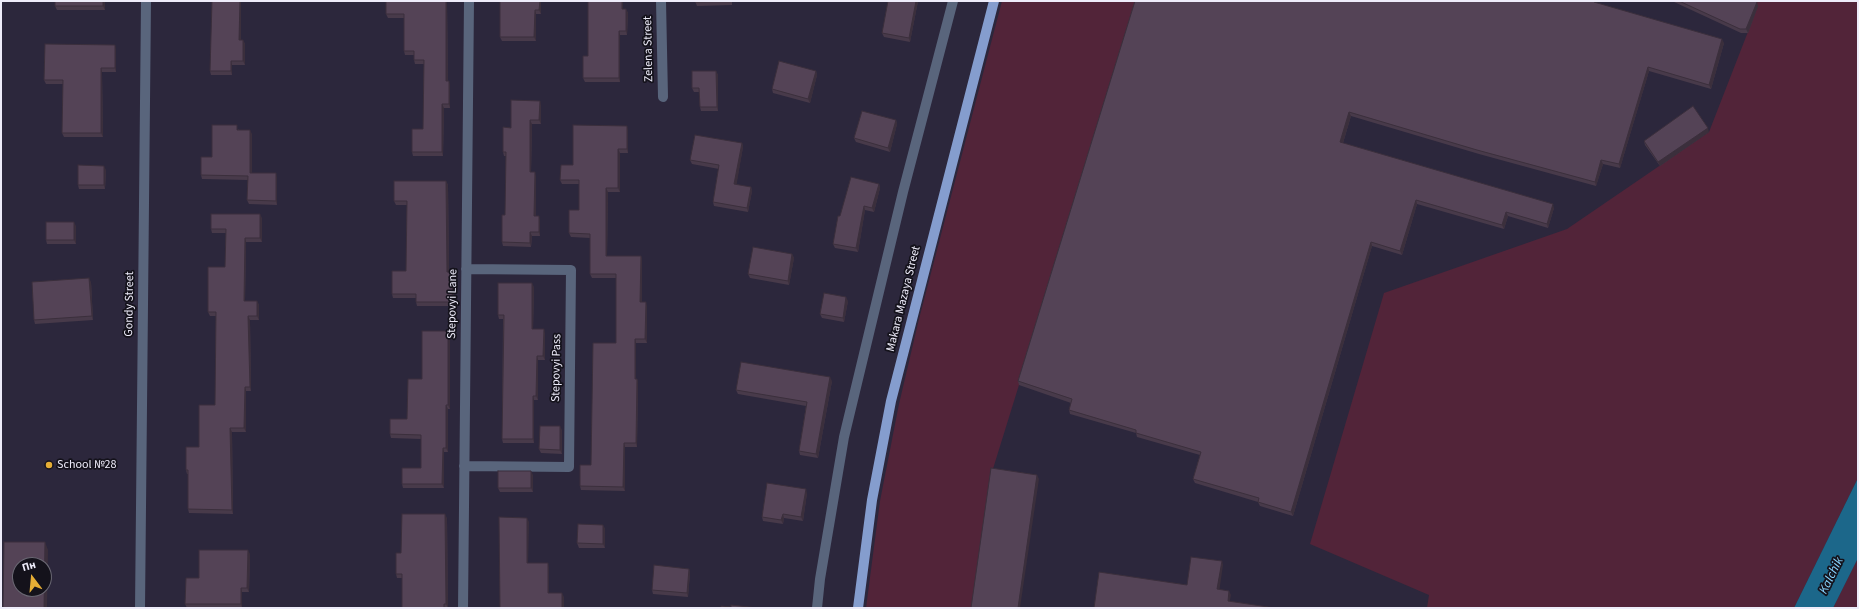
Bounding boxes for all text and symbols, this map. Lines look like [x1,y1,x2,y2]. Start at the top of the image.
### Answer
street label: Zelena Street [641,16,657,82]
street label: Makara Mazaya Street [884,245,924,353]
street label: Stepovyi Lane [445,269,461,339]
street label: Gondy Street [122,271,138,337]
street label: Stepovyi Pass [549,334,565,402]
place label: School №28 [57,458,117,472]
marker: School №28 [44,460,54,470]
water label: Kalchik [1816,555,1848,597]
north arrow [12,557,52,597]
text: Пн [20,557,37,575]

